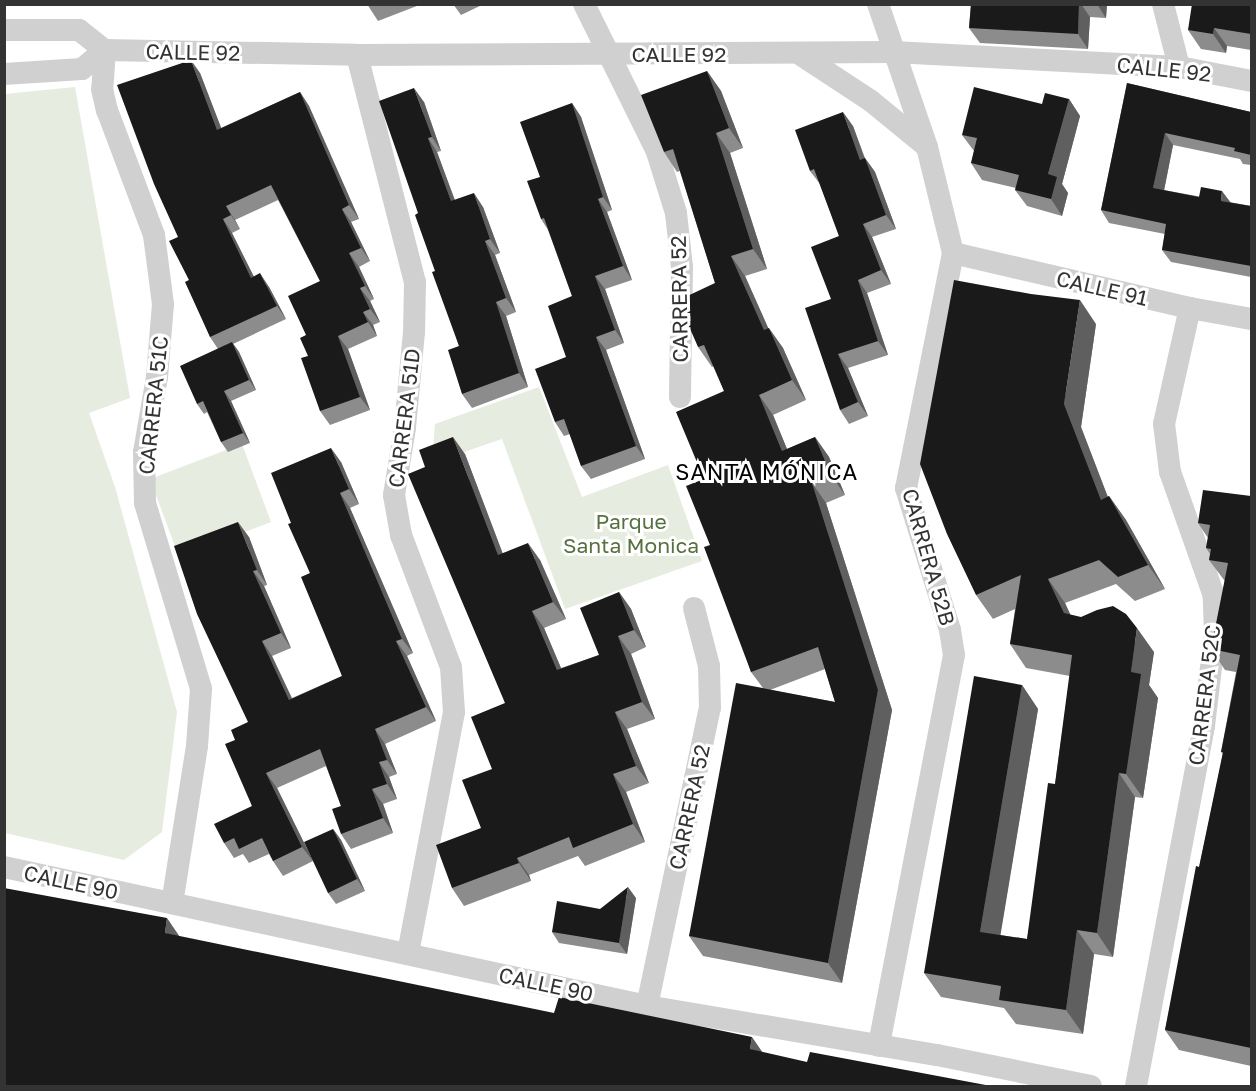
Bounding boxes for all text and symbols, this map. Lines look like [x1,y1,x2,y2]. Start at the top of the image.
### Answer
street label: CALLE 92 [145,39,241,65]
street label: CALLE 92 [632,41,726,67]
street label: CALLE 92 [1116,52,1212,86]
street label: CARRERA 52 [665,235,693,363]
street label: CALLE 91 [1054,265,1150,311]
street label: CARRERA 51C [133,334,173,476]
street label: CARRERA 51D [383,347,425,489]
district label: SANTA MÓNICA [675,459,859,485]
street label: CARRERA 52B [897,486,961,628]
park label: Parque Santa Monica [563,508,699,558]
street label: CARRERA 52C [1183,623,1225,767]
street label: CARRERA 52 [663,742,715,872]
street label: CALLE 90 [22,860,120,904]
street label: CALLE 90 [497,962,595,1006]

